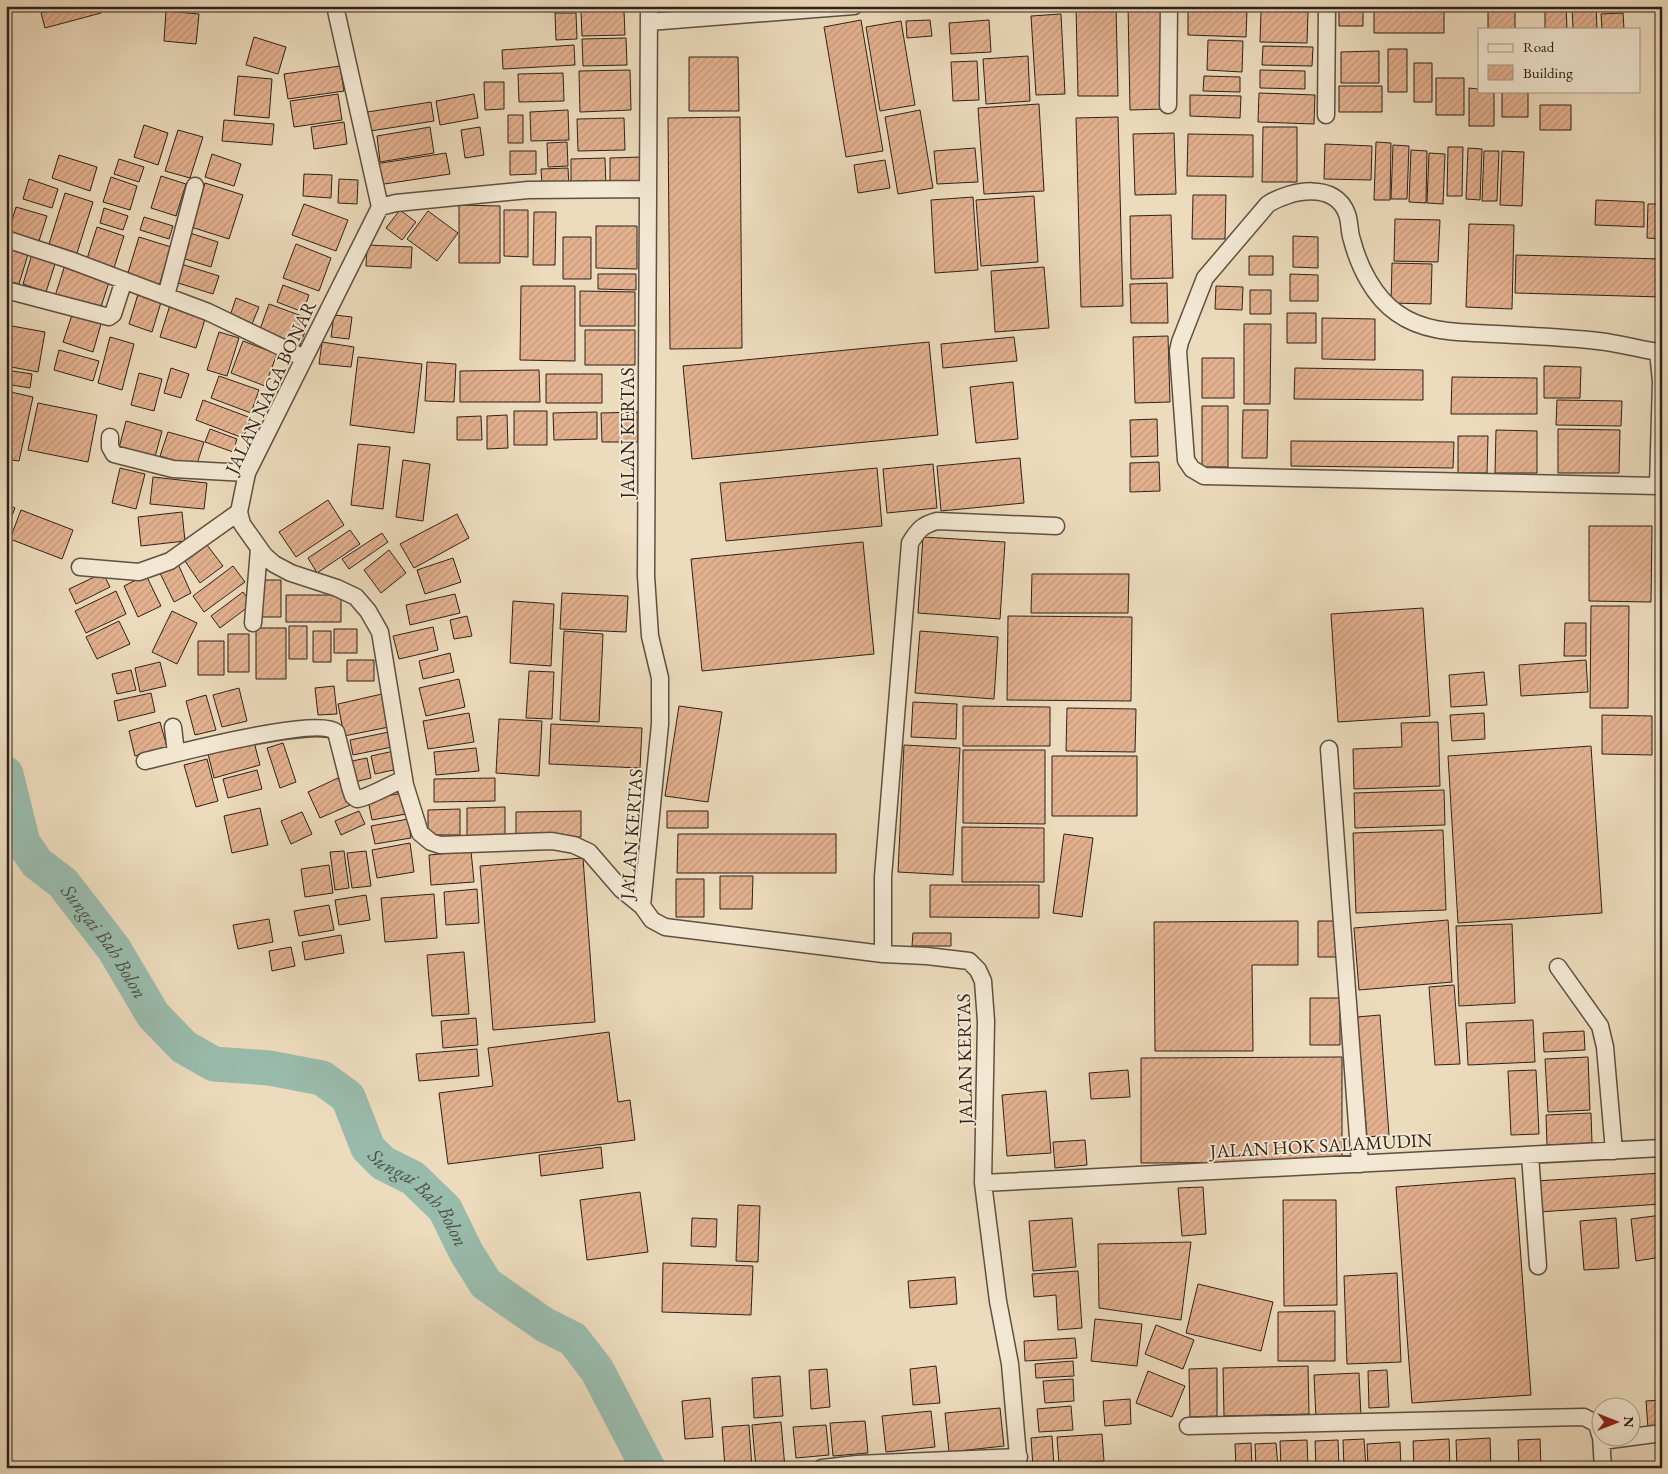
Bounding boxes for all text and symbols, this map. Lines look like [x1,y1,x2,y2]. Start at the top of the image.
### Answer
legend [1478,28,1640,92]
text: Road [1523,37,1555,56]
text: Building [1523,63,1573,82]
street label: JALAN NAGA BONAR [218,296,322,480]
street label: JALAN KERTAS [615,367,640,501]
street label: JALAN KERTAS [614,768,649,902]
water label: Sungai Bah Bolon [55,878,153,1003]
street label: JALAN KERTAS [951,993,978,1127]
street label: JALAN HOK SALAMUDIN [1207,1127,1433,1164]
water label: Sungai Bah Bolon [362,1142,474,1251]
north arrow [1590,1396,1640,1446]
text: N [1620,1416,1638,1428]

